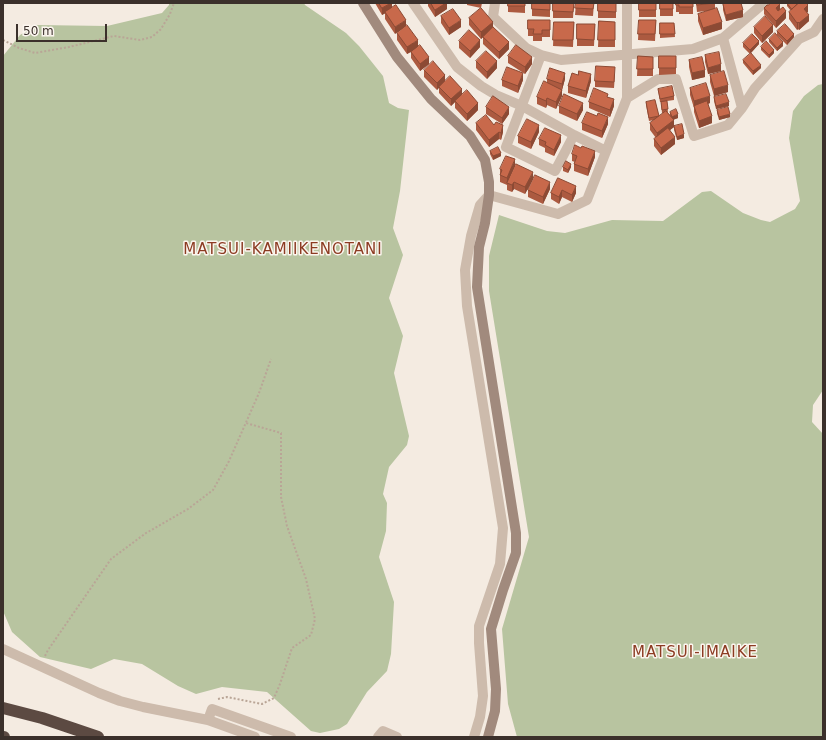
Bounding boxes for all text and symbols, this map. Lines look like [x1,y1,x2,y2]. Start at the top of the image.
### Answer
scale bar [18,16,109,42]
text: 50 m [23,24,54,38]
district label: MATSUI-KAMIIKENOTANI [183,241,383,259]
district label: MATSUI-IMAIKE [632,644,758,662]

